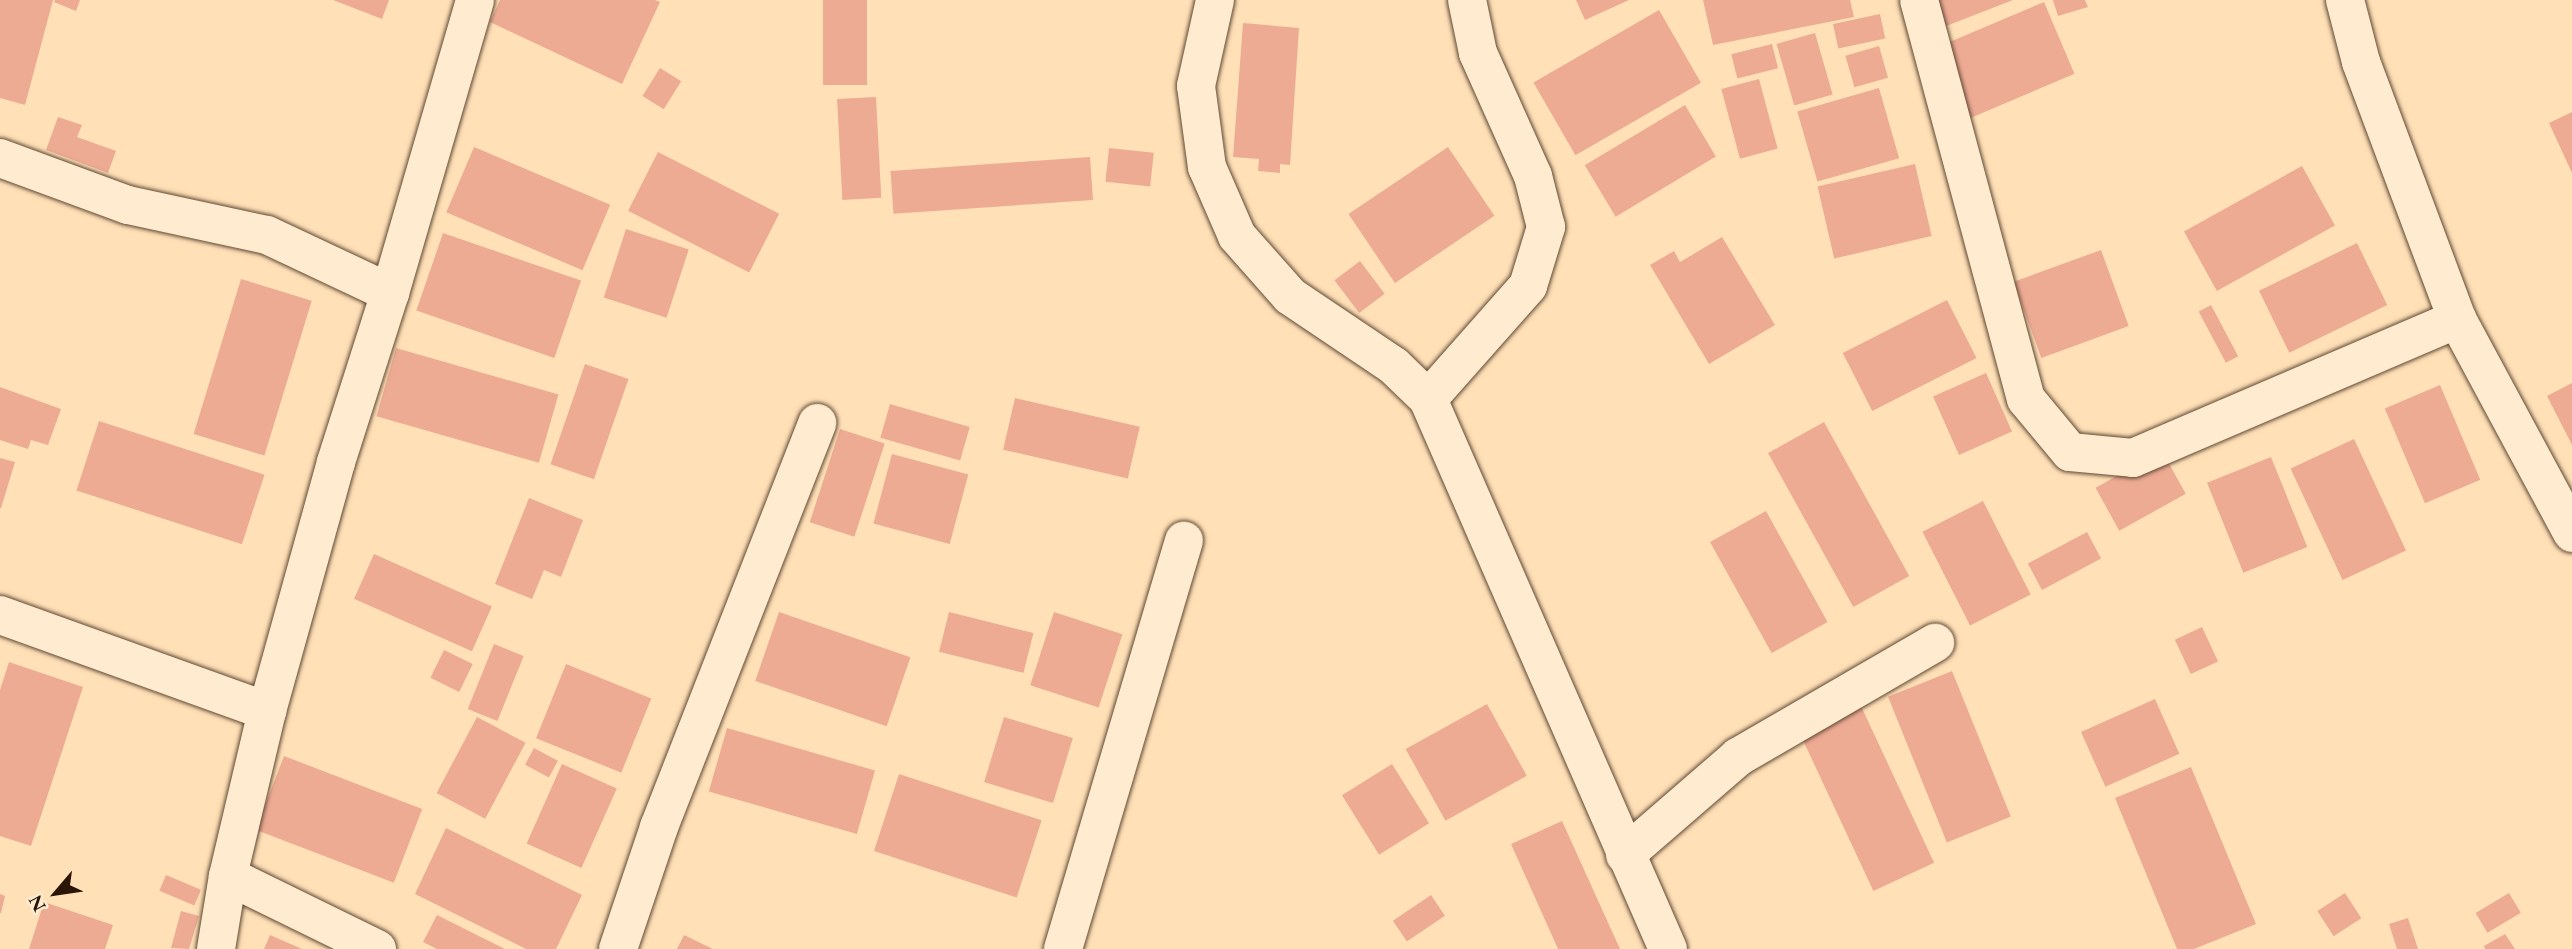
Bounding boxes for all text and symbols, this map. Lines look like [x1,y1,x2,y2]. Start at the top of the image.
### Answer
north arrow [21,858,91,928]
text: N [23,891,52,916]

